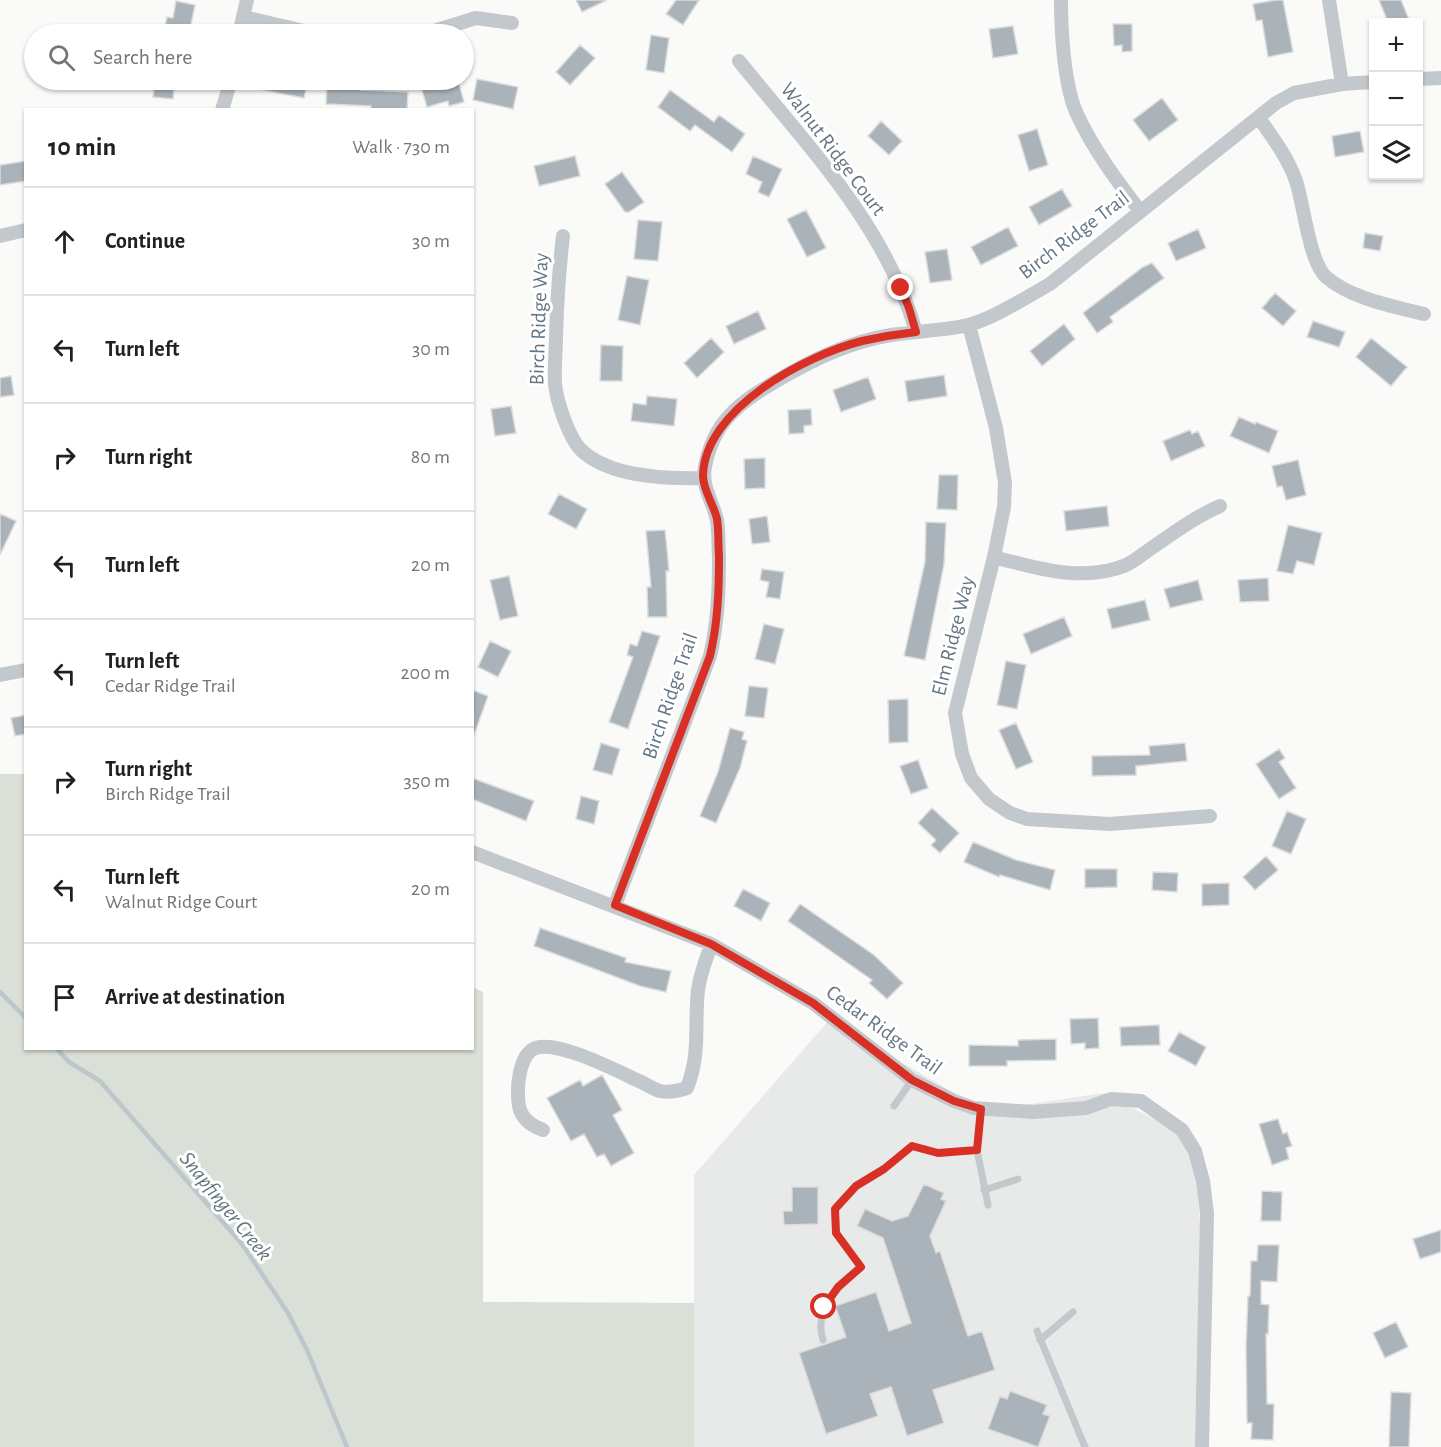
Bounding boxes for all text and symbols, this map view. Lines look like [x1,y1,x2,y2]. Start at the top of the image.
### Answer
map controls [1369,18,1423,180]
button: + [1369,18,1423,72]
search box [24,24,474,90]
icon: search [45,41,78,74]
text: Search here [93,46,192,68]
button: − [1369,72,1423,126]
street label: Walnut Ridge Court [776,79,890,219]
button: layers [1369,126,1423,180]
text: 10 min [48,134,116,160]
text: Walk · 730 m [352,137,450,157]
street label: Birch Ridge Trail [1015,187,1133,283]
icon: ahead [48,225,81,258]
text: Continue [105,230,185,252]
text: 30 m [412,231,450,251]
street label: Birch Ridge Way [526,252,552,386]
route end [887,274,913,300]
icon: left [48,333,81,366]
text: Turn left [105,338,179,360]
text: 30 m [412,339,450,359]
icon: right [48,441,81,474]
text: Turn right [105,446,192,468]
text: 80 m [411,447,450,467]
icon: left [48,549,81,582]
text: Turn left [105,554,179,576]
text: 20 m [411,555,450,575]
street label: Elm Ridge Way [928,574,978,698]
street label: Birch Ridge Trail [639,630,701,762]
text: Turn left [105,650,179,672]
icon: left [48,657,81,690]
text: 200 m [400,663,450,683]
text: Cedar Ridge Trail [105,676,236,696]
text: Turn right [105,758,192,780]
icon: right [48,765,81,798]
text: 350 m [404,771,450,791]
text: Birch Ridge Trail [105,784,231,804]
text: Turn left [105,866,179,888]
icon: left [48,873,81,906]
text: 20 m [411,879,450,899]
text: Walnut Ridge Court [105,892,257,912]
icon: arrive [48,981,81,1014]
street label: Cedar Ridge Trail [822,981,946,1079]
text: Arrive at destination [105,986,285,1008]
water label: Snapfinger Creek [175,1147,276,1265]
route start [810,1293,836,1319]

